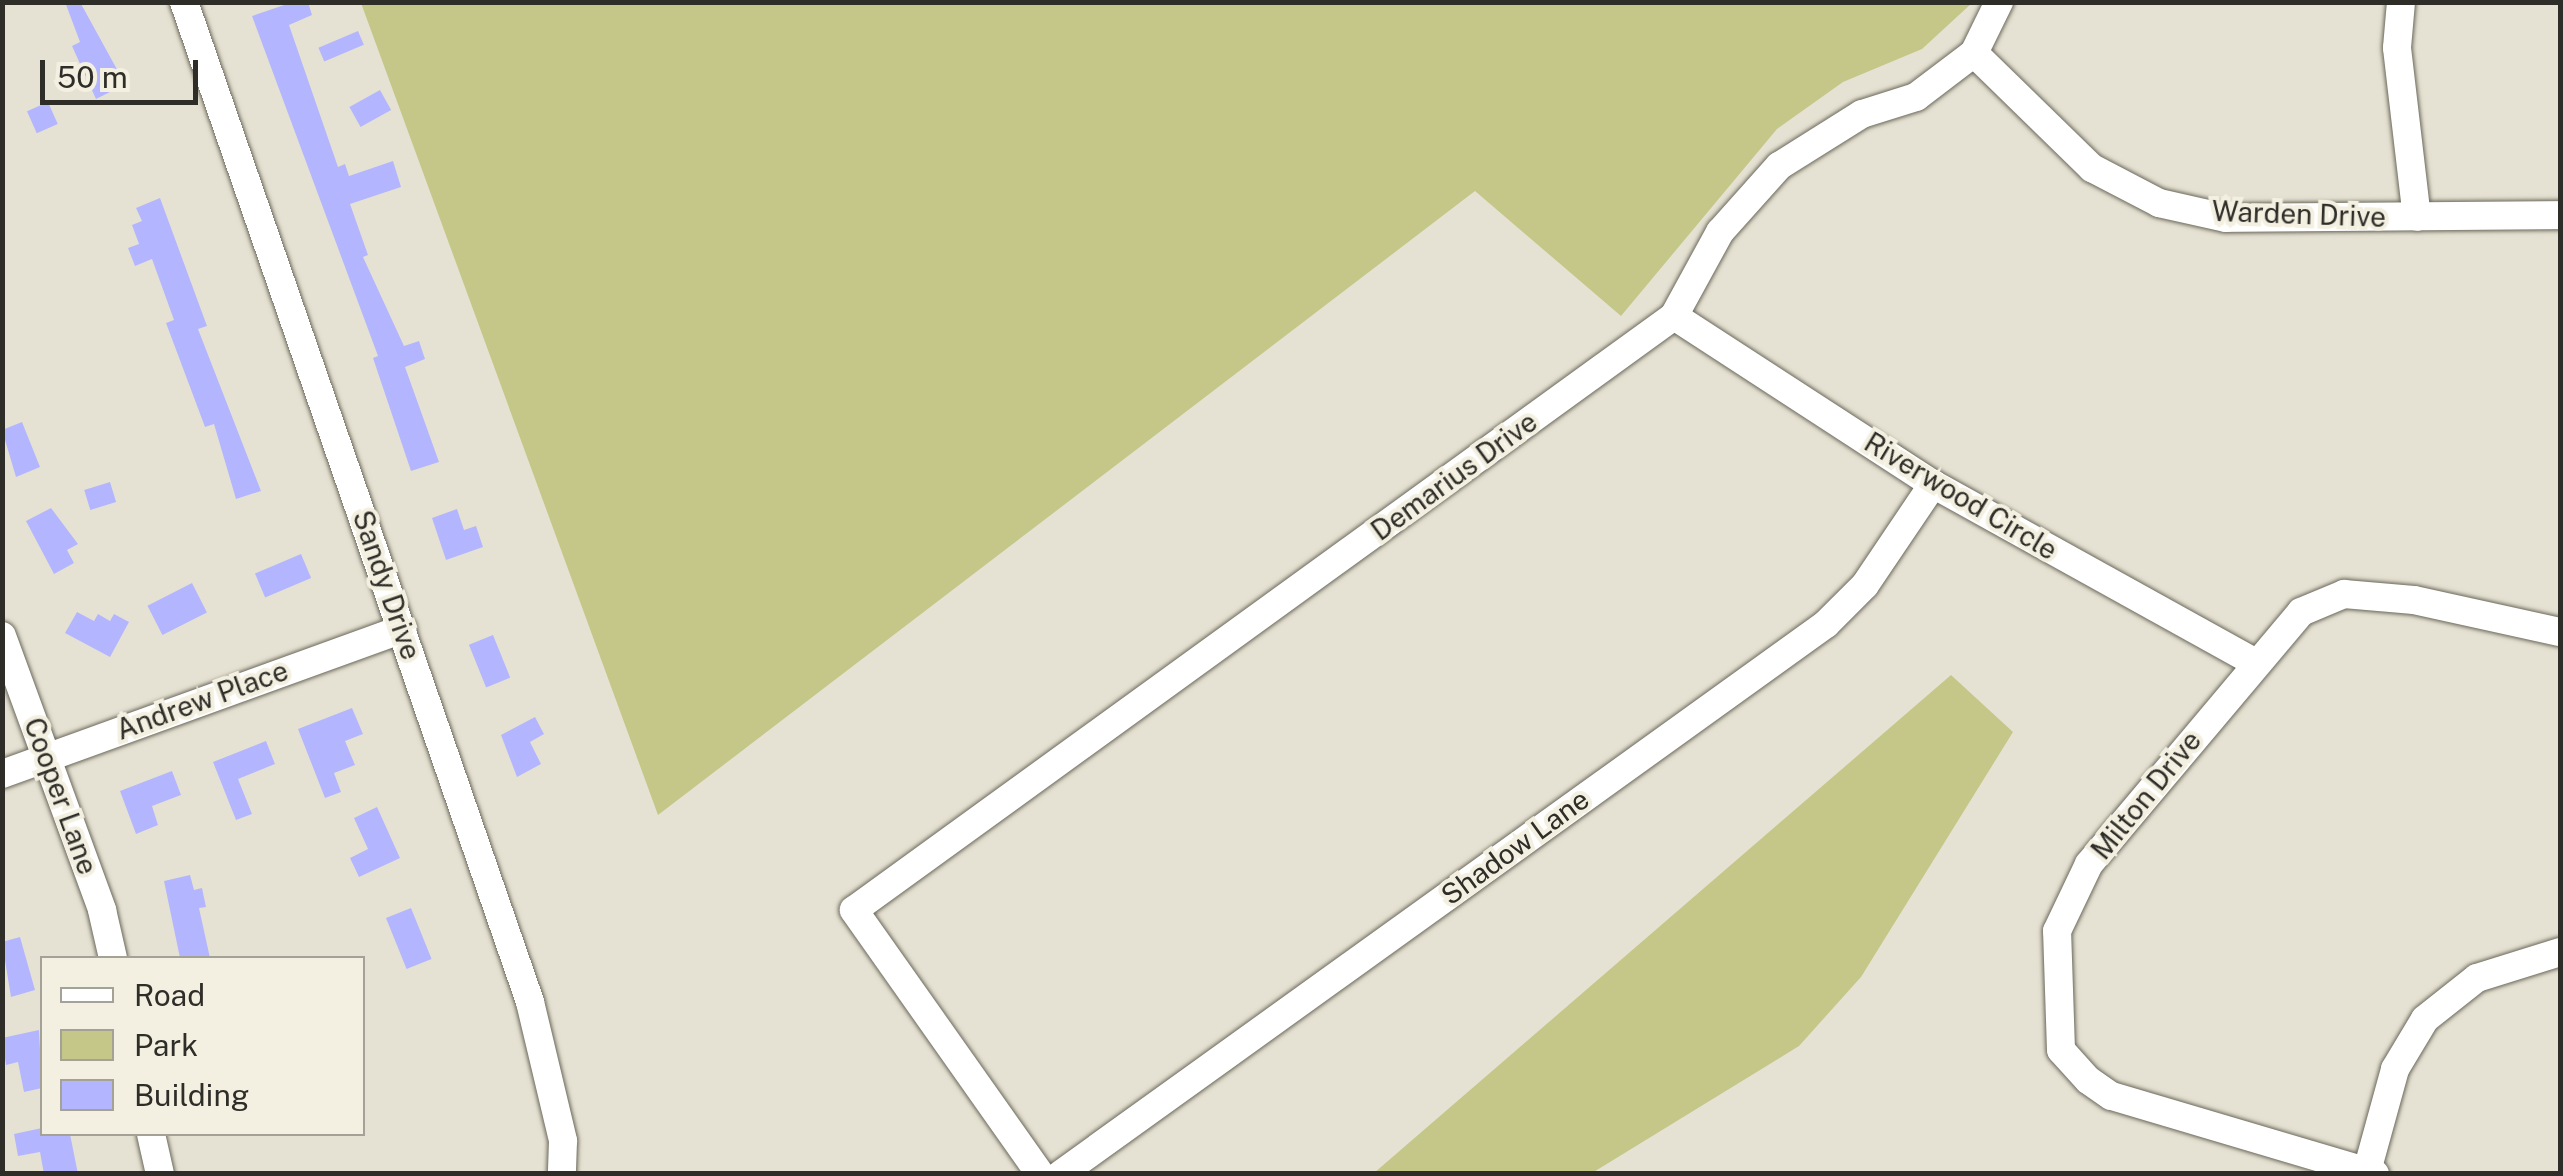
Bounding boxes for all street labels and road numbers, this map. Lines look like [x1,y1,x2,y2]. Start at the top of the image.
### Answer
street label: Warden Drive [2211,194,2387,234]
street label: Demarius Drive [1364,405,1544,547]
street label: Riverwood Circle [1858,425,2064,567]
street label: Sandy Drive [346,506,428,664]
street label: Andrew Place [111,653,293,747]
street label: Cooper Lane [17,713,105,879]
street label: Milton Drive [2084,724,2208,866]
street label: Shadow Lane [1435,782,1595,912]

